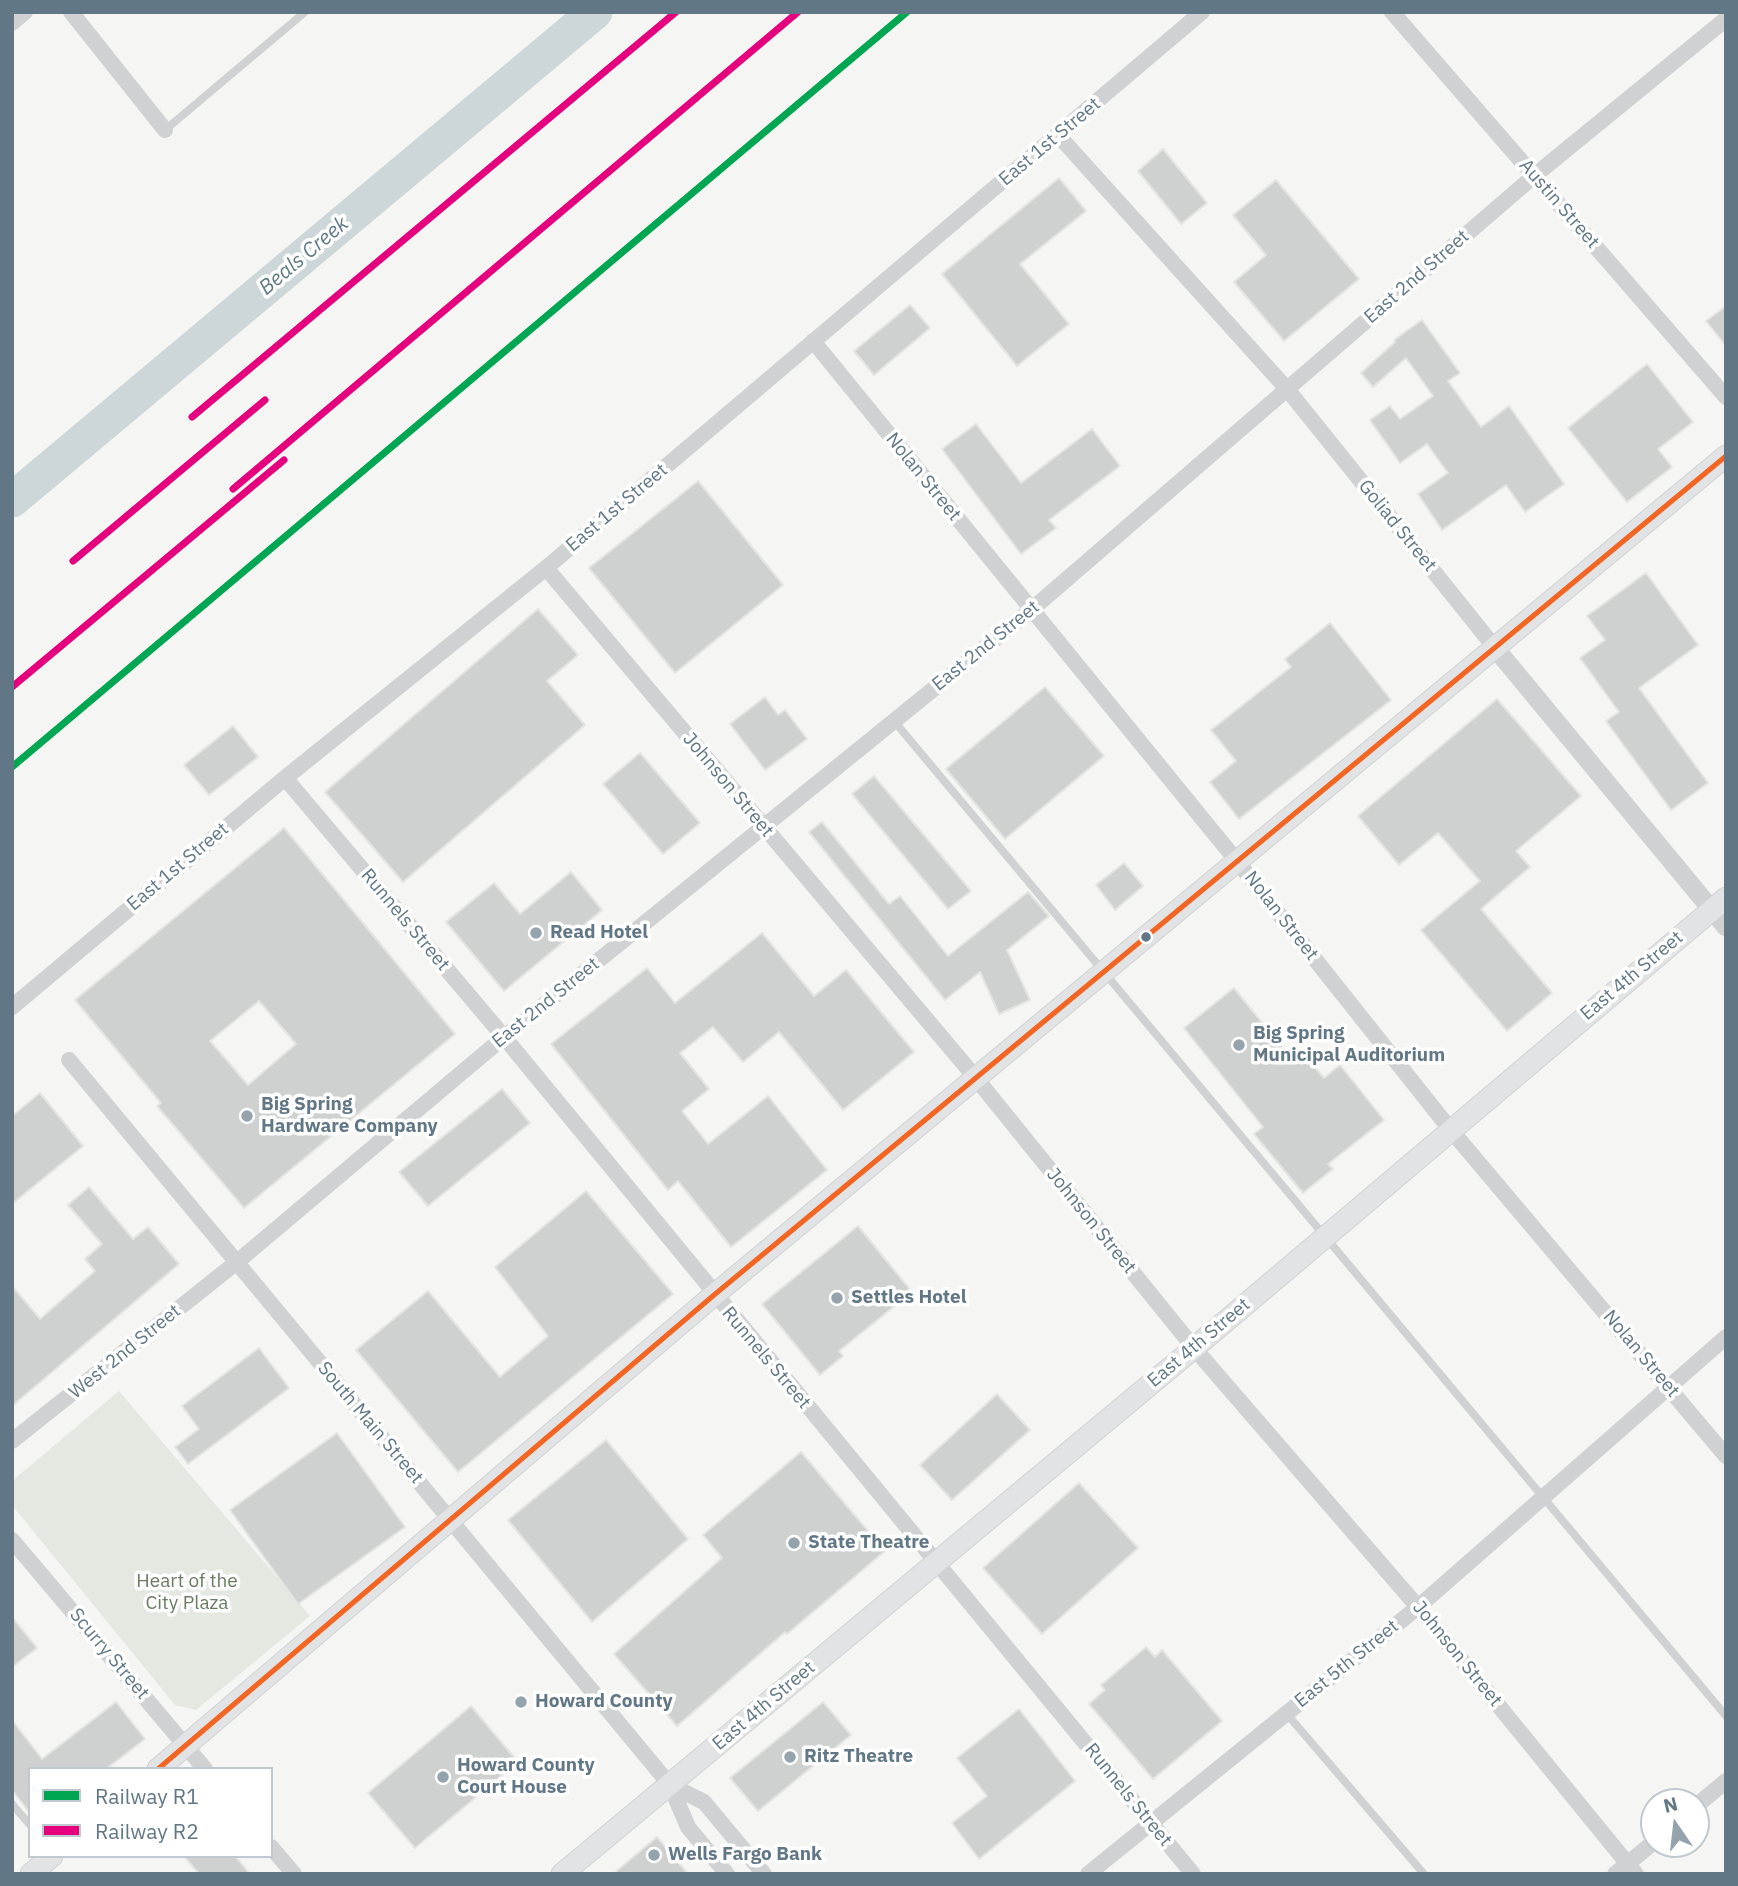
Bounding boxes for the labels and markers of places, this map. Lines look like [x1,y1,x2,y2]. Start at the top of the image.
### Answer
place label: Read Hotel [550,922,648,944]
marker: Read Hotel [528,925,544,941]
unlabelled marker [1139,930,1153,944]
place label: Big Spring Municipal Auditorium [1253,1023,1445,1067]
marker: Big Spring Municipal Auditorium [1231,1037,1247,1053]
place label: Big Spring Hardware Company [261,1094,438,1138]
marker: Big Spring Hardware Company [239,1108,255,1124]
place label: Settles Hotel [851,1287,966,1309]
marker: Settles Hotel [829,1290,845,1306]
place label: State Theatre [808,1532,929,1554]
marker: State Theatre [786,1535,802,1551]
place label: Howard County [535,1691,673,1713]
marker: Howard County [513,1694,529,1710]
place label: Ritz Theatre [804,1746,913,1768]
marker: Ritz Theatre [782,1749,798,1765]
place label: Howard County Court House [457,1755,595,1799]
marker: Howard County Court House [435,1769,451,1785]
place label: Wells Fargo Bank [668,1844,822,1866]
marker: Wells Fargo Bank [646,1847,662,1863]

